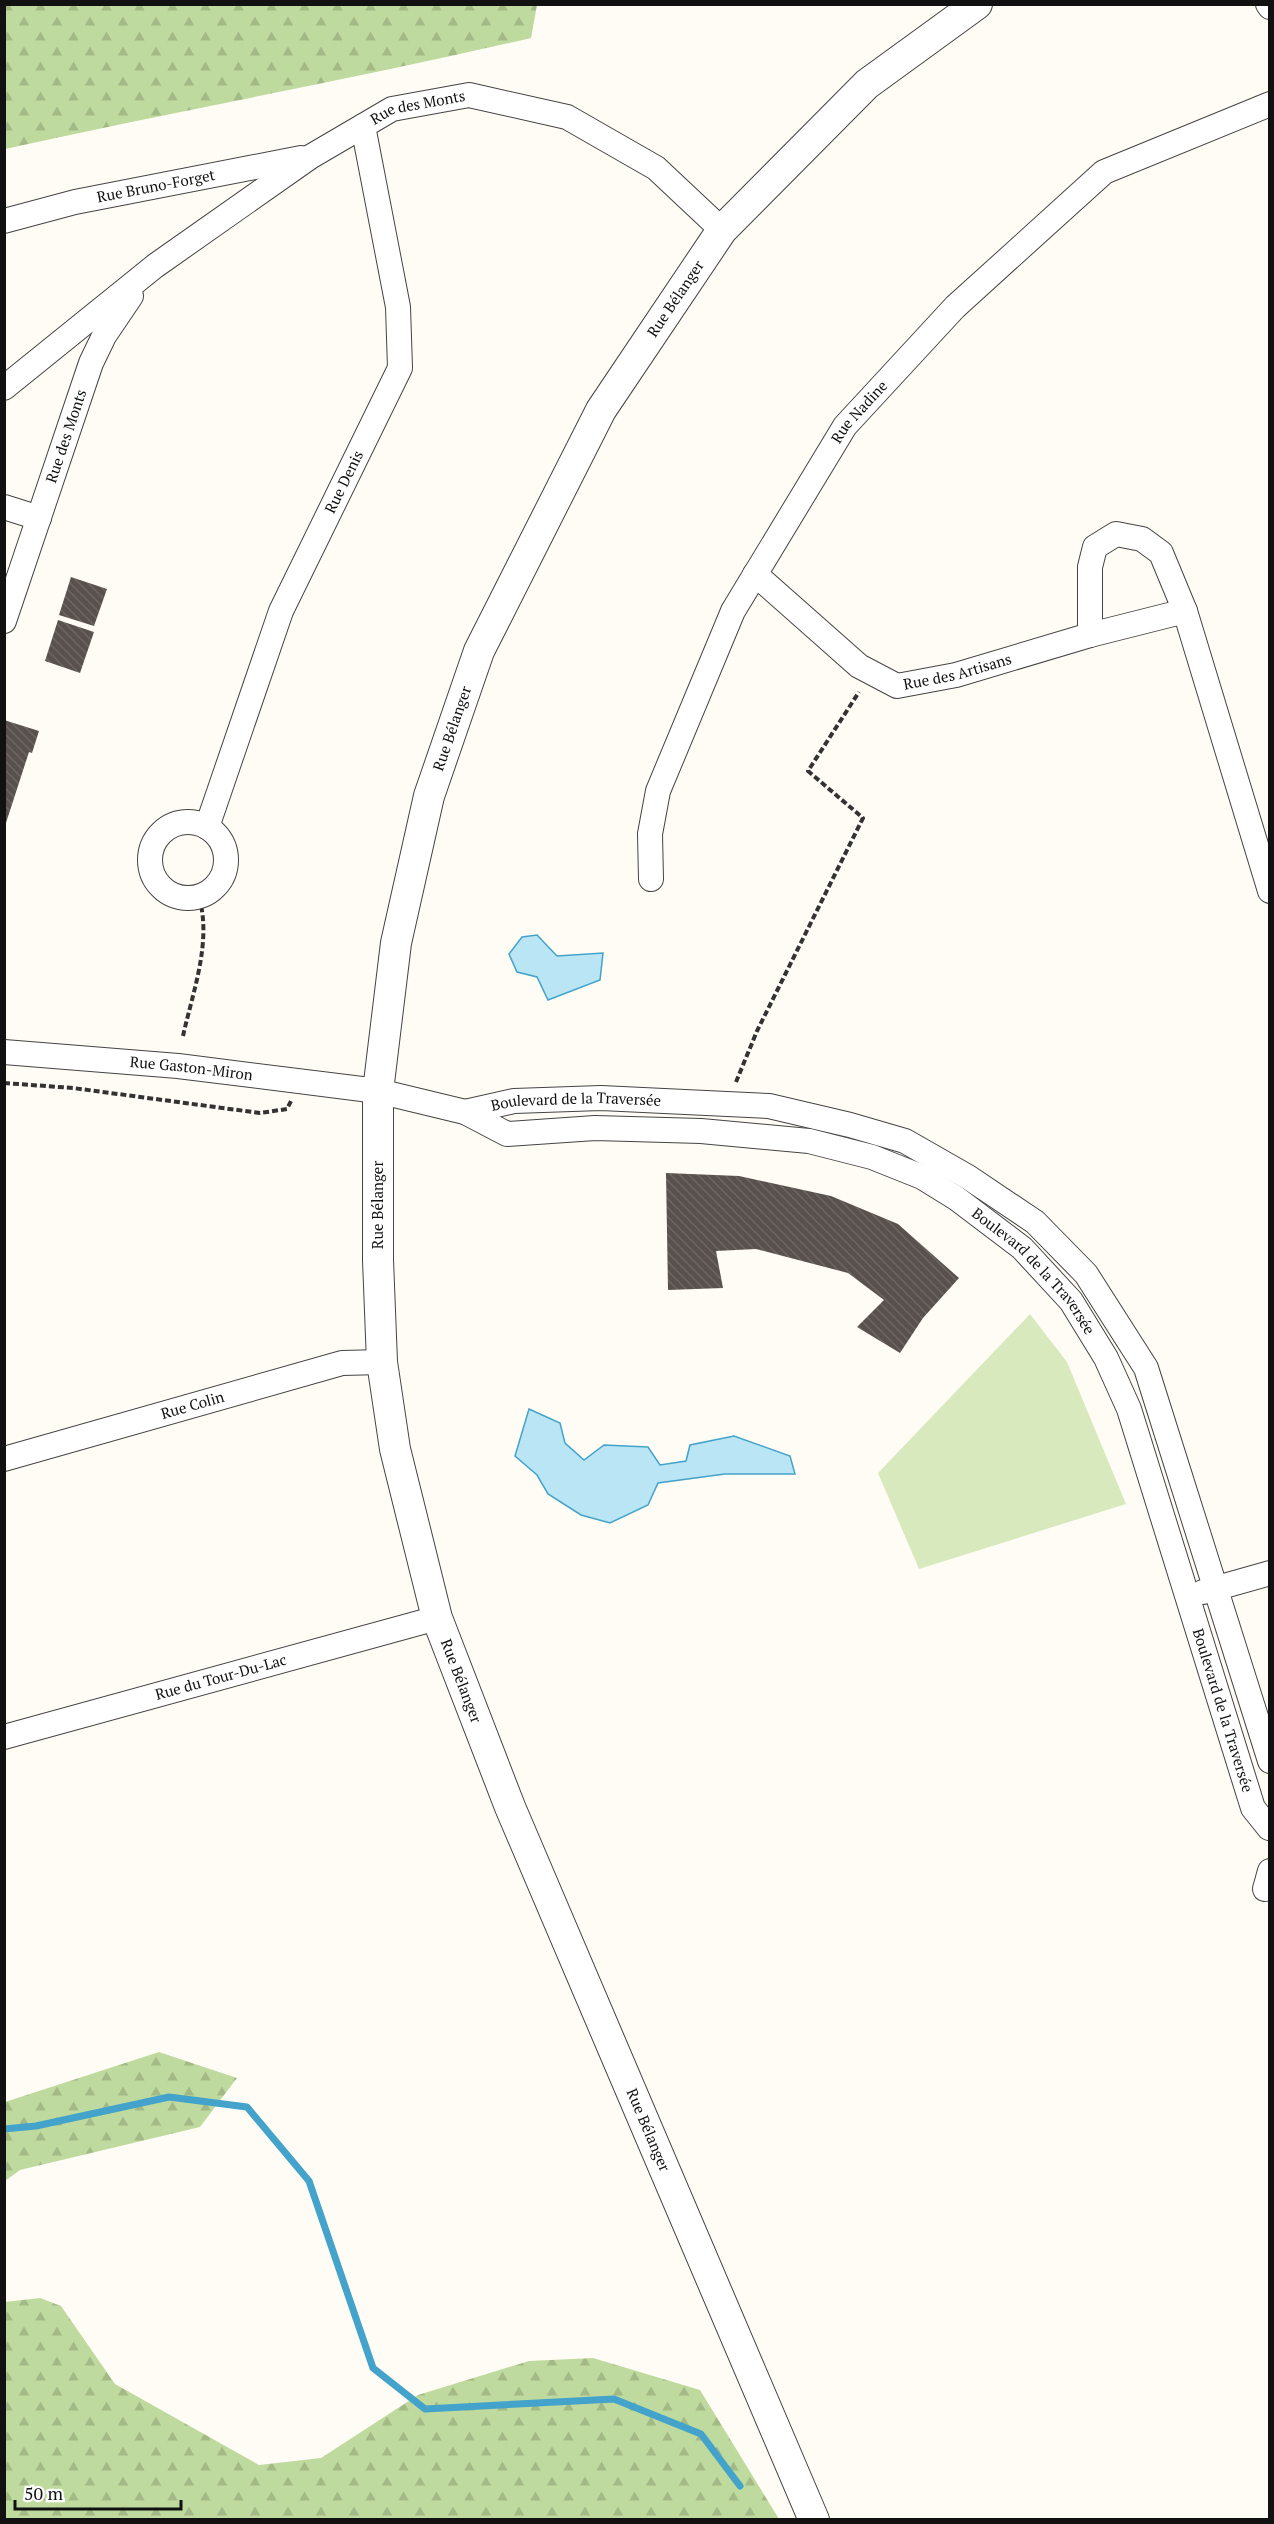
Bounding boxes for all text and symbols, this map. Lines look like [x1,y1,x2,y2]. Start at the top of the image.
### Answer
street label: Rue des Monts [366,85,467,129]
street label: Rue Bruno-Forget [95,164,217,207]
street label: Rue Bélanger [642,256,708,341]
street label: Rue Nadine [826,375,891,447]
street label: Rue des Monts [40,386,90,485]
street label: Rue Denis [319,447,367,516]
street label: Rue des Artisans [902,648,1014,694]
street label: Rue Bélanger [427,683,475,773]
street label: Rue Gaston-Miron [129,1051,254,1084]
street label: Boulevard de la Traversée [489,1087,661,1115]
street label: Rue Bélanger [367,1161,387,1249]
street label: Boulevard de la Traversée [968,1203,1100,1338]
street label: Rue Colin [158,1386,226,1423]
street label: Boulevard de la Traversée [1189,1626,1258,1795]
street label: Rue Bélanger [437,1636,487,1726]
street label: Rue du Tour-Du-Lac [153,1649,289,1704]
street label: Rue Bélanger [622,2085,675,2174]
scale bar [15,2473,182,2511]
text: 50 m [24,2481,64,2505]

